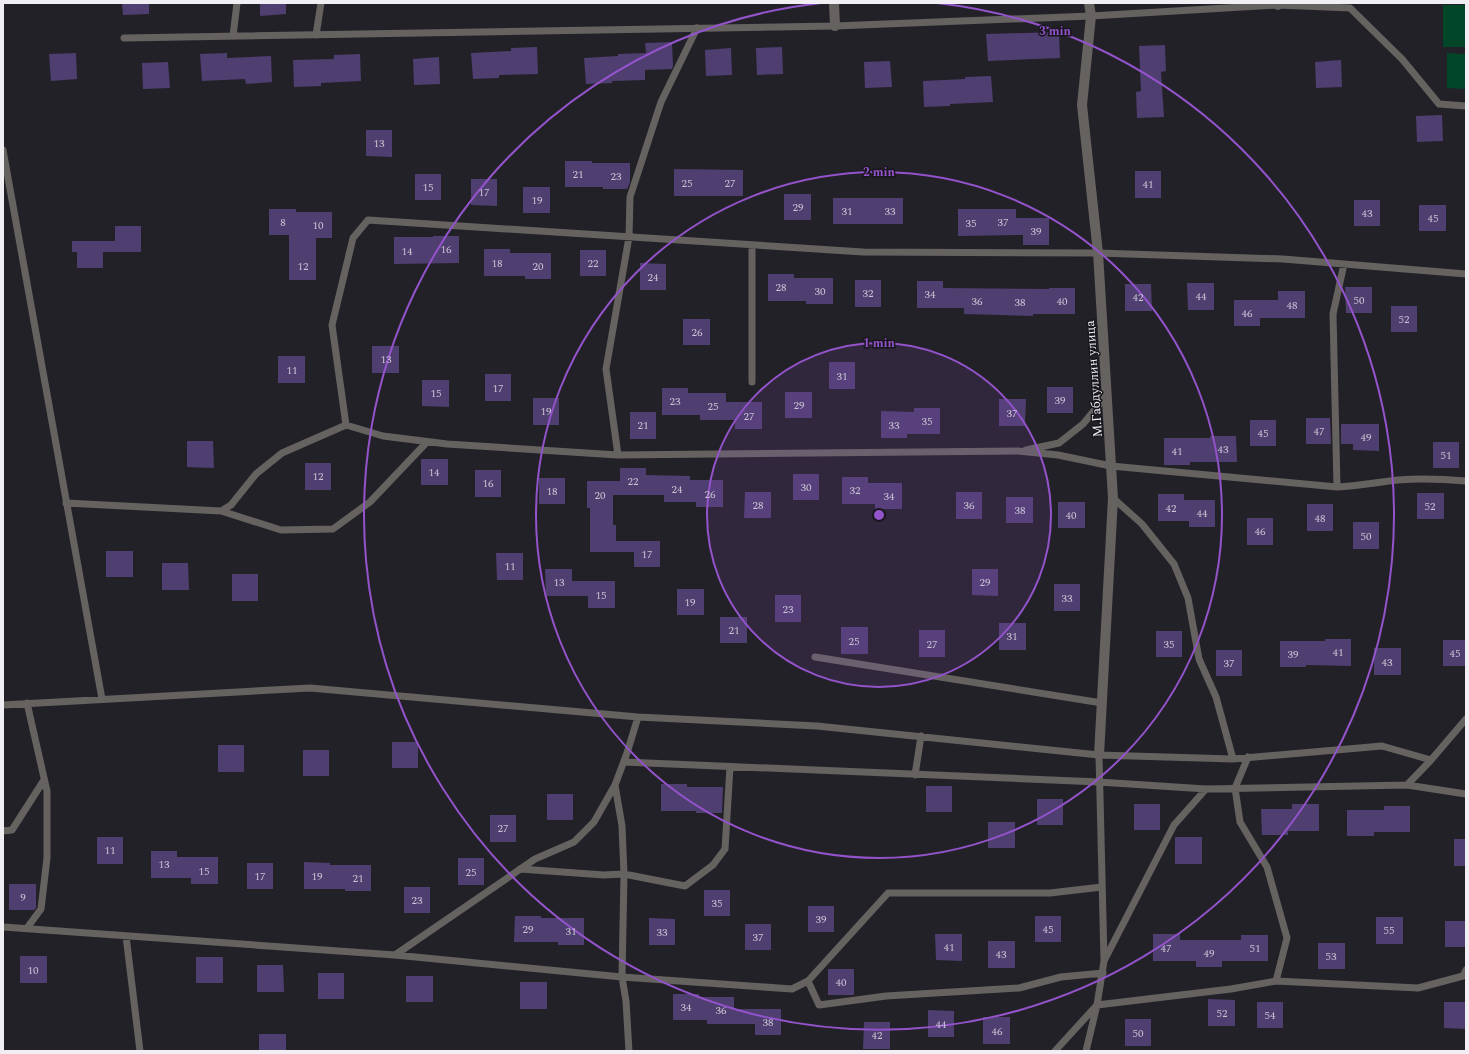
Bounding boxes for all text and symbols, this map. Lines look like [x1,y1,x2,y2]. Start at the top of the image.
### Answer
text: 3 min [1039,22,1072,41]
house number: 13 [374,135,385,152]
text: 2 min [863,163,896,182]
house number: 21 [573,166,584,183]
house number: 23 [611,168,622,185]
house number: 25 [682,175,693,192]
house number: 27 [725,175,736,192]
house number: 41 [1143,176,1154,193]
house number: 15 [423,179,434,196]
house number: 17 [479,184,490,201]
house number: 19 [532,192,543,209]
house number: 29 [793,199,804,216]
house number: 31 [842,203,853,220]
house number: 33 [885,203,896,220]
house number: 43 [1362,205,1373,222]
house number: 45 [1428,210,1439,227]
house number: 8 [280,214,286,231]
house number: 37 [998,214,1009,231]
house number: 35 [966,215,977,232]
house number: 10 [313,217,324,234]
house number: 39 [1031,223,1042,240]
house number: 16 [441,241,452,258]
house number: 14 [402,243,413,260]
house number: 18 [492,255,503,272]
house number: 22 [588,255,599,272]
house number: 12 [298,258,309,275]
house number: 20 [533,258,544,275]
house number: 24 [648,269,659,286]
house number: 28 [776,279,787,296]
house number: 30 [815,283,826,300]
house number: 32 [863,285,874,302]
house number: 34 [925,286,936,303]
house number: 44 [1196,288,1207,305]
house number: 42 [1133,289,1144,306]
house number: 50 [1354,292,1365,309]
house number: 36 [972,293,983,310]
house number: 40 [1057,293,1068,310]
house number: 38 [1015,294,1026,311]
house number: 48 [1287,297,1298,314]
house number: 46 [1242,305,1253,322]
house number: 52 [1399,311,1410,328]
street label: М.Габдуллин улица [1080,319,1108,438]
house number: 26 [692,324,703,341]
text: 1 min [863,334,896,353]
house number: 13 [381,351,392,368]
house number: 11 [287,362,298,379]
house number: 31 [837,368,848,385]
house number: 17 [493,380,504,397]
house number: 15 [431,385,442,402]
house number: 39 [1055,392,1066,409]
house number: 23 [670,393,681,410]
house number: 29 [794,397,805,414]
house number: 25 [708,398,719,415]
house number: 19 [541,403,552,420]
house number: 37 [1007,405,1018,422]
house number: 27 [744,408,755,425]
house number: 35 [922,413,933,430]
house number: 21 [638,417,649,434]
house number: 33 [889,417,900,434]
house number: 47 [1314,423,1325,440]
house number: 45 [1258,425,1269,442]
house number: 49 [1361,429,1372,446]
house number: 43 [1218,441,1229,458]
house number: 41 [1172,443,1183,460]
house number: 51 [1441,447,1452,464]
house number: 14 [429,464,440,481]
house number: 12 [313,468,324,485]
house number: 22 [628,473,639,490]
house number: 16 [483,475,494,492]
house number: 30 [801,479,812,496]
house number: 24 [672,481,683,498]
house number: 32 [850,482,861,499]
house number: 18 [547,483,558,500]
house number: 26 [705,486,716,503]
house number: 20 [595,487,606,504]
house number: 34 [884,488,895,505]
house number: 28 [753,497,764,514]
house number: 36 [964,497,975,514]
house number: 52 [1425,498,1436,515]
house number: 42 [1166,500,1177,517]
house number: 38 [1015,502,1026,519]
house number: 44 [1197,505,1208,522]
house number: 40 [1066,507,1077,524]
centre of rings [872,508,886,522]
house number: 48 [1315,510,1326,527]
house number: 46 [1255,523,1266,540]
house number: 50 [1361,528,1372,545]
house number: 17 [642,546,653,563]
house number: 11 [505,558,516,575]
house number: 13 [554,574,565,591]
house number: 29 [980,574,991,591]
house number: 15 [596,587,607,604]
house number: 33 [1062,590,1073,607]
house number: 19 [685,594,696,611]
house number: 23 [783,601,794,618]
house number: 21 [729,622,740,639]
house number: 31 [1007,628,1018,645]
house number: 25 [849,633,860,650]
house number: 27 [927,636,938,653]
house number: 35 [1164,636,1175,653]
house number: 41 [1333,644,1344,661]
house number: 45 [1450,645,1461,662]
house number: 39 [1288,646,1299,663]
house number: 43 [1382,654,1393,671]
house number: 37 [1224,655,1235,672]
house number: 27 [498,820,509,837]
house number: 11 [105,842,116,859]
house number: 13 [159,856,170,873]
house number: 15 [199,863,210,880]
house number: 25 [466,864,477,881]
house number: 17 [255,868,266,885]
house number: 19 [312,868,323,885]
house number: 21 [353,870,364,887]
house number: 9 [20,889,26,906]
house number: 23 [412,892,423,909]
house number: 35 [712,895,723,912]
house number: 39 [816,911,827,928]
house number: 29 [523,921,534,938]
house number: 45 [1043,921,1054,938]
house number: 55 [1384,922,1395,939]
house number: 31 [566,923,577,940]
house number: 33 [657,924,668,941]
house number: 37 [753,929,764,946]
house number: 41 [944,939,955,956]
house number: 47 [1161,940,1172,957]
house number: 51 [1250,940,1261,957]
house number: 49 [1204,945,1215,962]
house number: 43 [996,946,1007,963]
house number: 53 [1326,948,1337,965]
house number: 10 [28,962,39,979]
house number: 40 [836,974,847,991]
house number: 34 [681,999,692,1016]
house number: 36 [716,1002,727,1019]
house number: 52 [1217,1005,1228,1022]
house number: 54 [1265,1007,1276,1024]
house number: 38 [763,1014,774,1031]
house number: 44 [936,1016,947,1033]
house number: 46 [992,1023,1003,1040]
house number: 50 [1133,1025,1144,1042]
house number: 42 [872,1027,883,1044]

